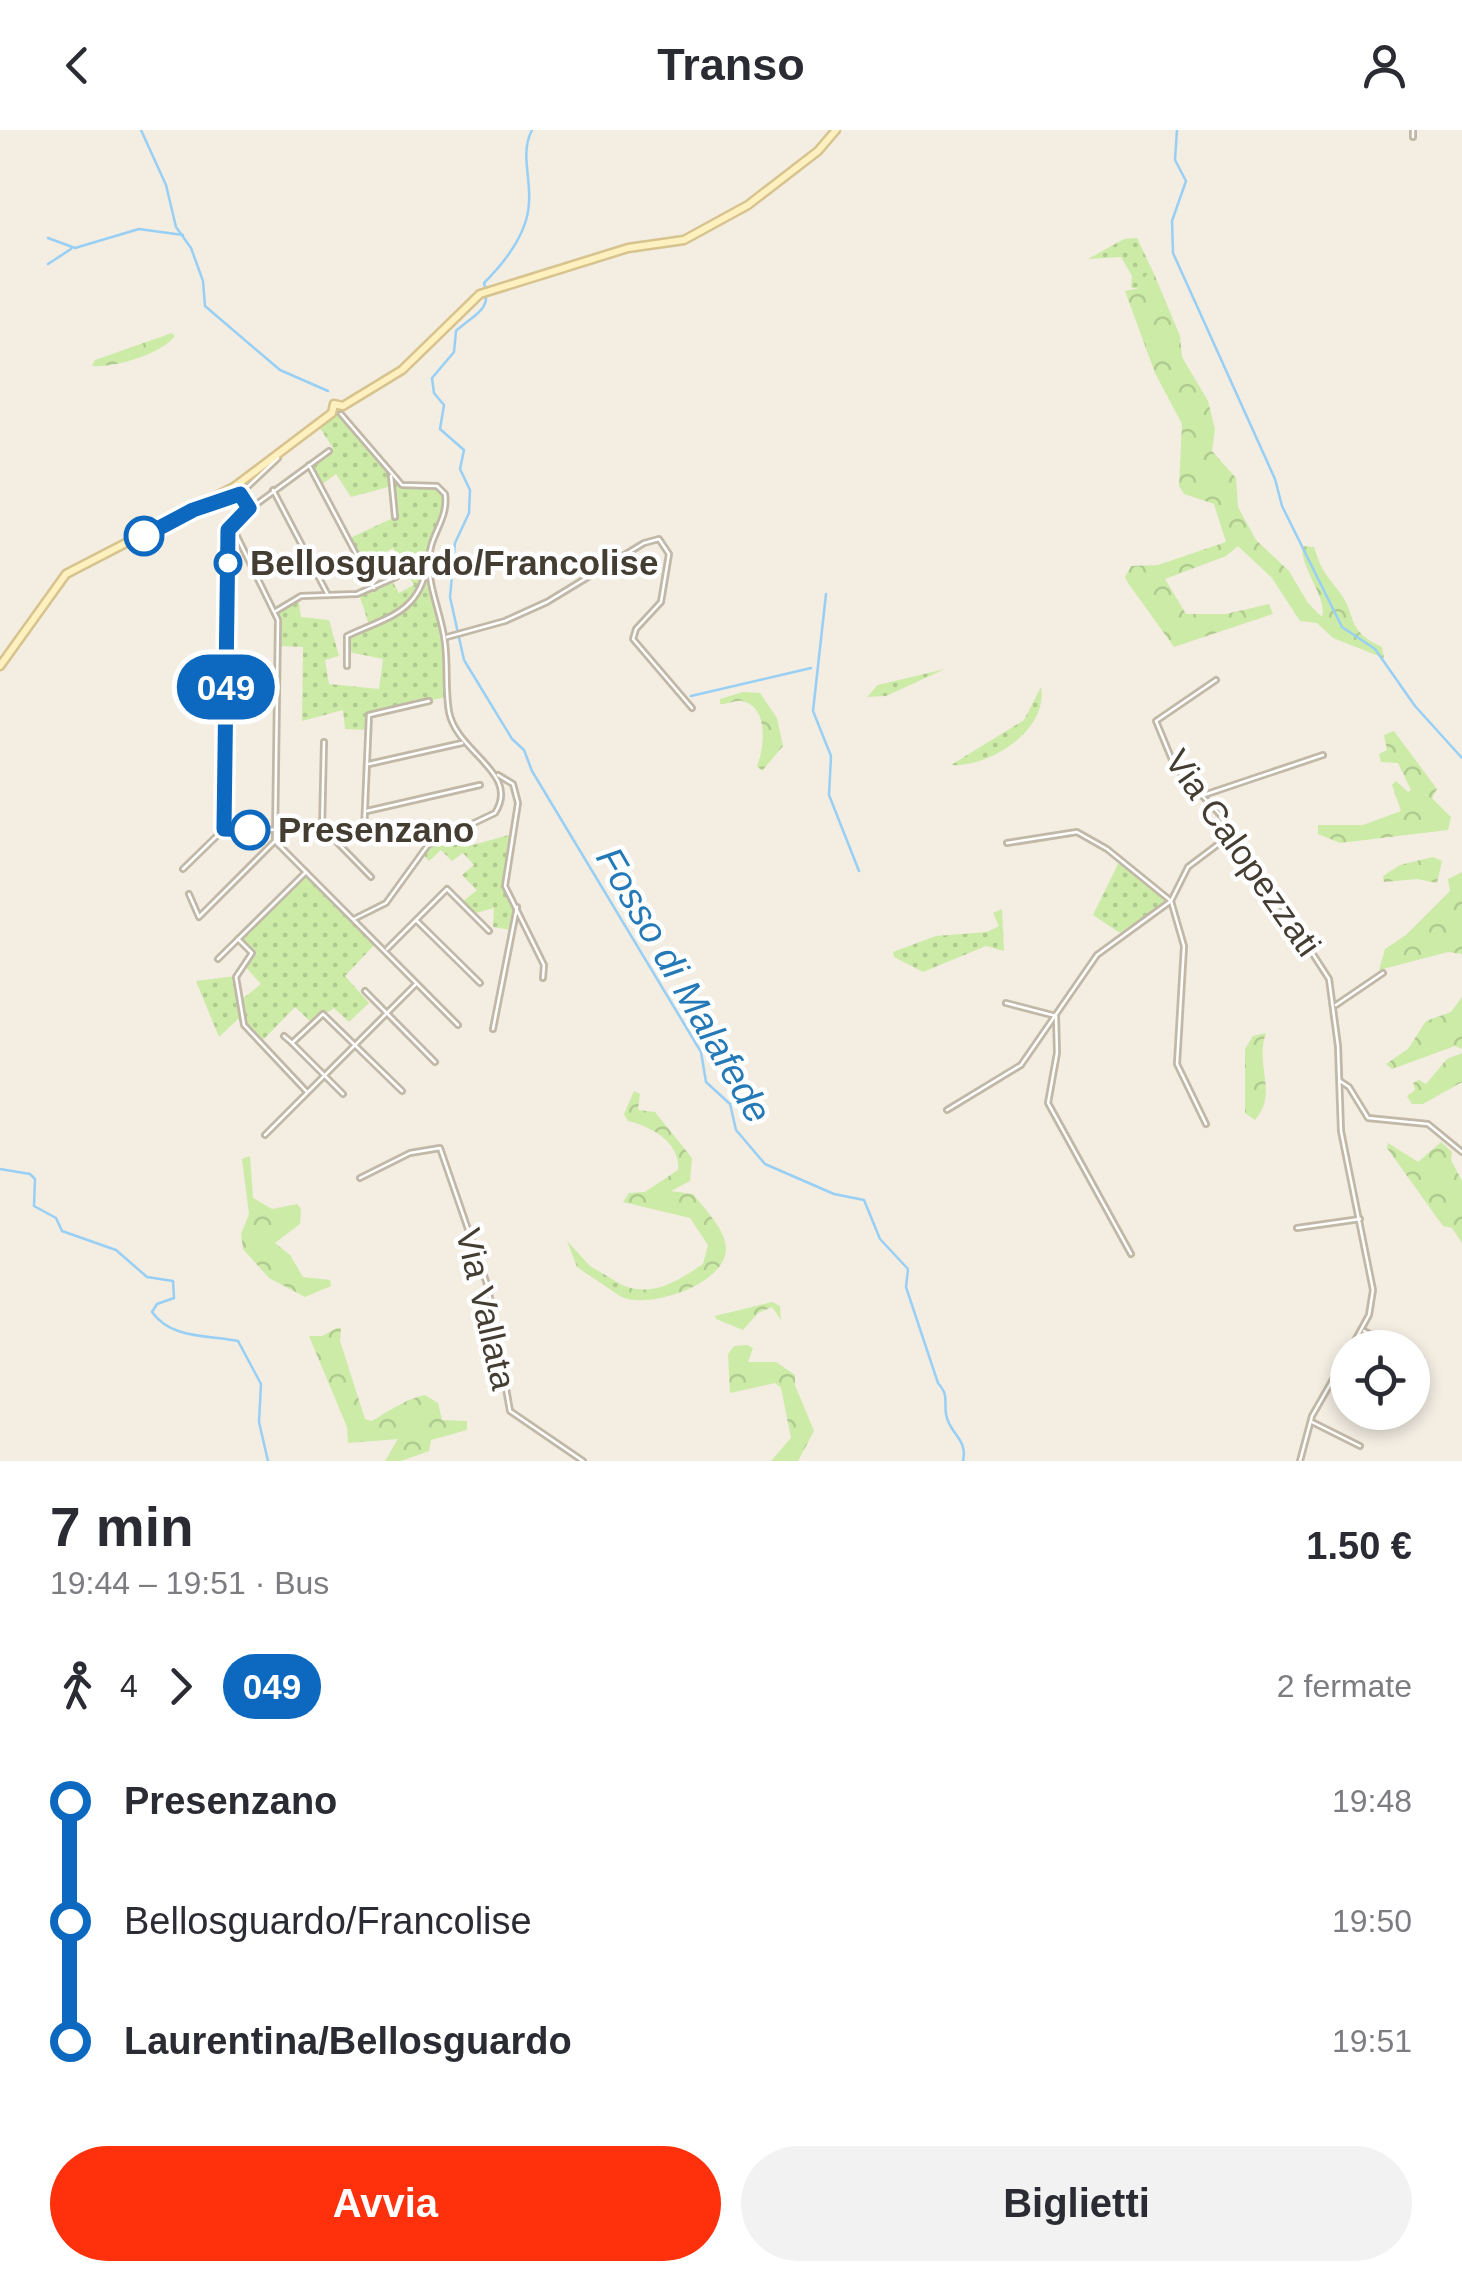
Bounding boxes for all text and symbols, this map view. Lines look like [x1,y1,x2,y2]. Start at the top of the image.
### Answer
icon: back [50,38,105,93]
icon: person [1357,38,1412,93]
text: Transo [657,39,805,90]
unlabelled marker [125,517,163,555]
place label: Bellosguardo/Francolise [250,543,658,582]
marker: Bellosguardo/Francolise [215,550,241,576]
line badge: 049 [168,654,284,720]
text: 049 [197,668,255,707]
street label: Via Calopezzati [1158,742,1329,963]
place label: Presenzano [278,810,474,849]
marker: Presenzano [231,811,269,849]
water label: Fosso di Malafede [588,840,780,1130]
street label: Via Vallata [449,1225,524,1394]
map controls [1330,1330,1430,1430]
button: locate [1330,1330,1430,1430]
text: 7 min [50,1496,194,1558]
text: 1.50 € [1306,1525,1412,1567]
text: 19:44 – 19:51 · Bus [50,1565,329,1601]
icon: walk [50,1659,105,1714]
icon: forward [153,1659,208,1714]
text: 049 [243,1667,301,1706]
text: 4 [120,1668,138,1704]
text: 2 fermate [1277,1668,1412,1704]
text: Presenzano [124,1780,337,1822]
text: 19:48 [1332,1783,1412,1819]
text: Bellosguardo/Francolise [124,1900,532,1942]
text: 19:50 [1332,1903,1412,1939]
text: Laurentina/Bellosguardo [124,2020,572,2062]
text: 19:51 [1332,2023,1412,2059]
button: Avvia [50,2146,721,2261]
button: Biglietti [741,2146,1412,2261]

